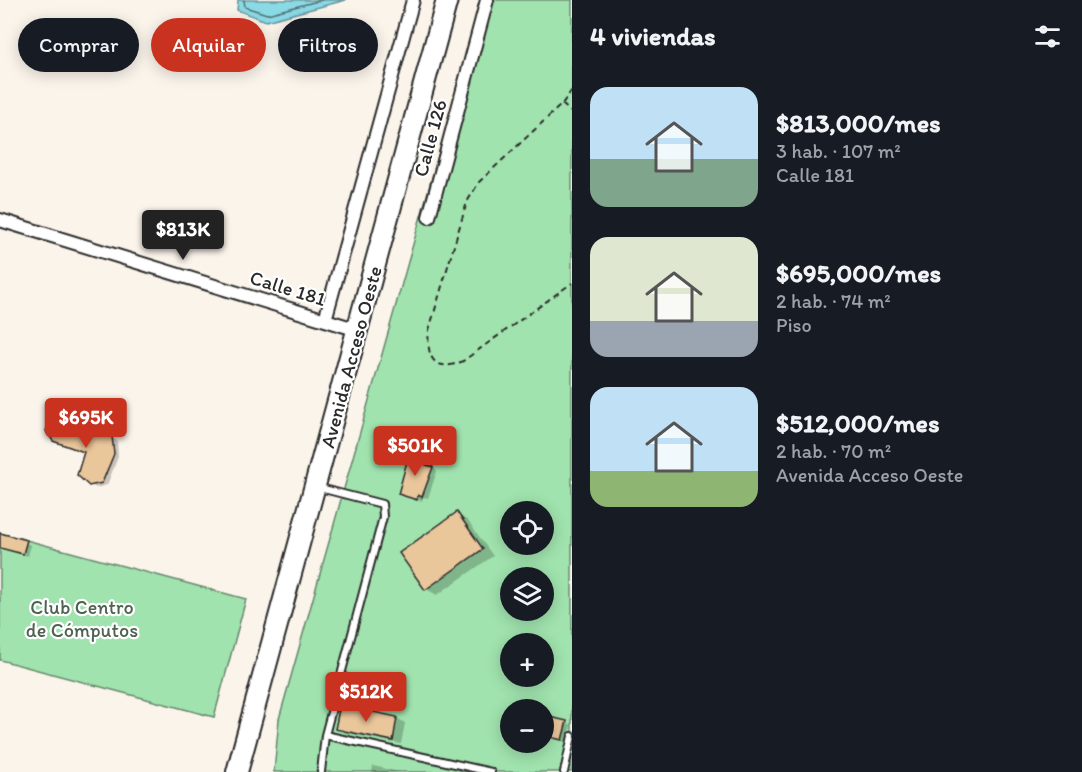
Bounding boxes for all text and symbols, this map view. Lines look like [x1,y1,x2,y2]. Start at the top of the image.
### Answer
chip: Comprar [18,18,139,72]
chip: Alquilar [151,18,266,72]
chip: Filtros [278,18,378,72]
text: 4 viviendas [590,20,716,52]
icon: filters [1031,20,1064,53]
street label: Calle 126 [408,97,452,179]
text: $813,000/mes [776,107,941,139]
icon: home [638,111,710,183]
text: 3 hab. · 107 m² [776,139,901,163]
text: Calle 181 [776,163,854,187]
pin: $813K [141,210,225,261]
text: $813K [156,217,210,241]
text: $695,000/mes [776,257,941,289]
icon: home [638,261,710,333]
street label: Avenida Acceso Oeste [315,263,387,451]
street label: Calle 181 [247,265,329,311]
text: 2 hab. · 74 m² [776,289,891,313]
text: Piso [776,313,812,337]
pin: $695K [44,398,128,449]
text: $695K [59,405,113,429]
text: $512,000/mes [776,407,940,439]
icon: home [638,411,710,483]
pin: $501K [373,426,457,477]
text: $501K [387,433,443,457]
text: 2 hab. · 70 m² [776,439,891,463]
text: Avenida Acceso Oeste [776,463,963,487]
map controls [500,501,554,753]
button: locate [500,501,554,555]
button: layers [500,567,554,621]
park label: Club Centro de Cómputos [26,595,138,642]
button: + [500,633,554,687]
pin: $512K [324,672,408,723]
text: $512K [339,679,393,703]
button: − [500,699,554,753]

